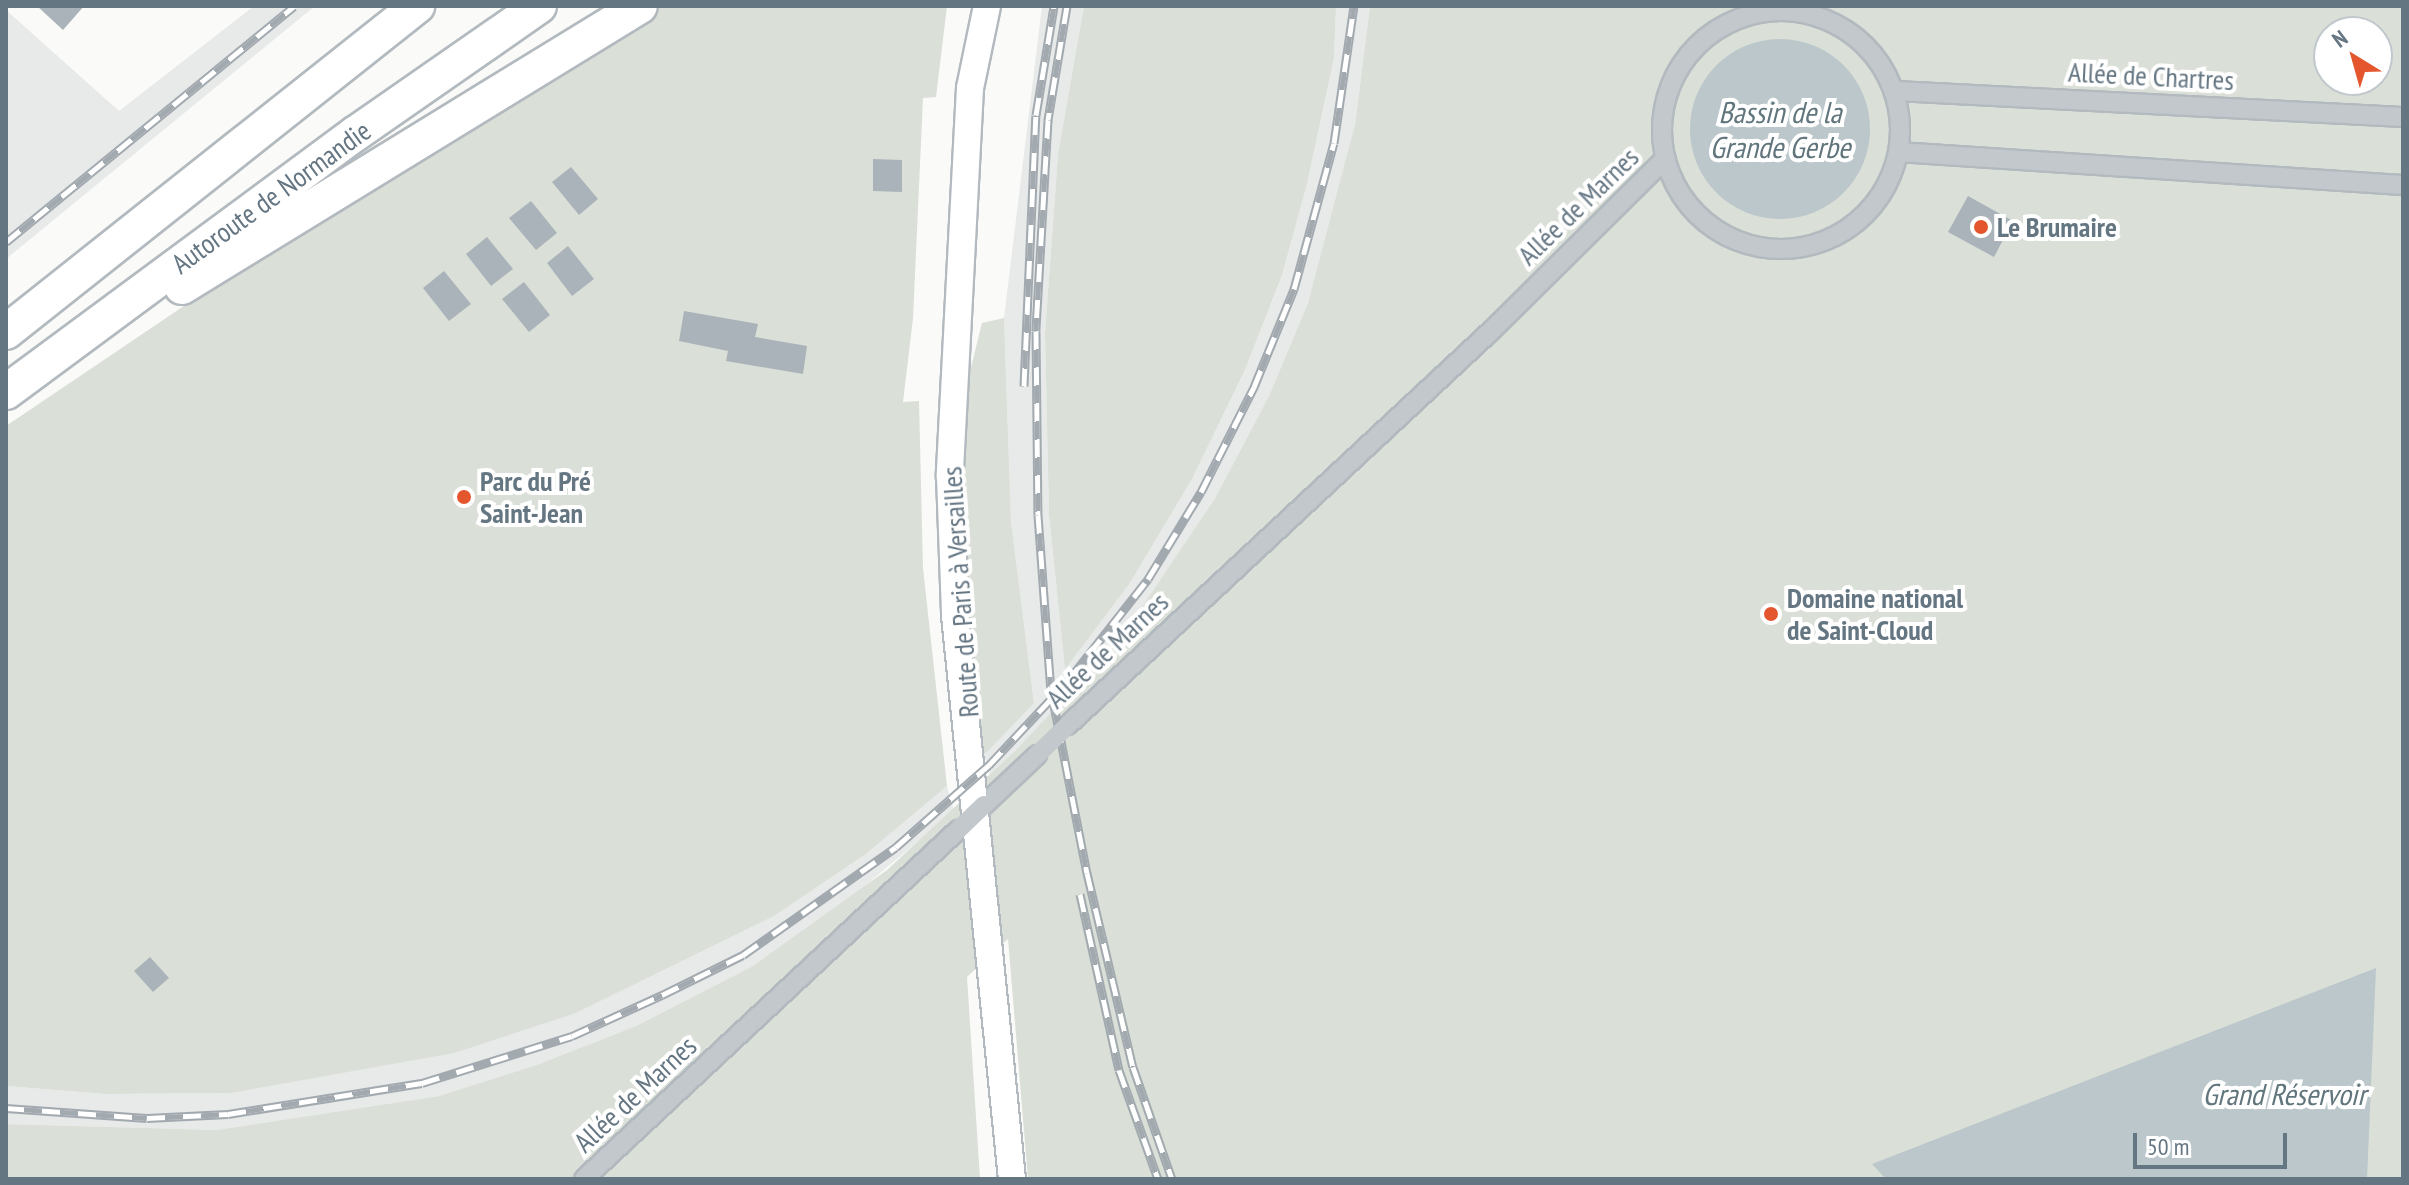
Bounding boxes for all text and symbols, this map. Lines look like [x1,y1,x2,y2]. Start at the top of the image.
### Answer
north arrow [2313,16,2393,96]
text: N [2327,24,2353,53]
street label: Allée de Chartres [2067,55,2235,97]
water label: Bassin de la Grande Gerbe [1710,94,1850,164]
street label: Autoroute de Normandie [165,114,377,280]
street label: Allée de Marnes [1511,140,1645,272]
place label: Le Brumaire [1997,210,2117,244]
marker: Le Brumaire [1972,218,1990,236]
place label: Parc du Pré Saint-Jean [480,464,592,530]
street label: Route de Paris à Versailles [934,465,986,719]
marker: Parc du Pré Saint-Jean [455,488,473,506]
place label: Domaine national de Saint-Cloud [1787,581,1963,647]
street label: Allée de Marnes [1039,585,1175,715]
marker: Domaine national de Saint-Cloud [1762,605,1780,623]
street label: Allée de Marnes [567,1029,703,1159]
water label: Grand Réservoir [2202,1076,2366,1112]
scale bar [2137,1117,2291,1167]
text: 50 m [2147,1131,2189,1162]

